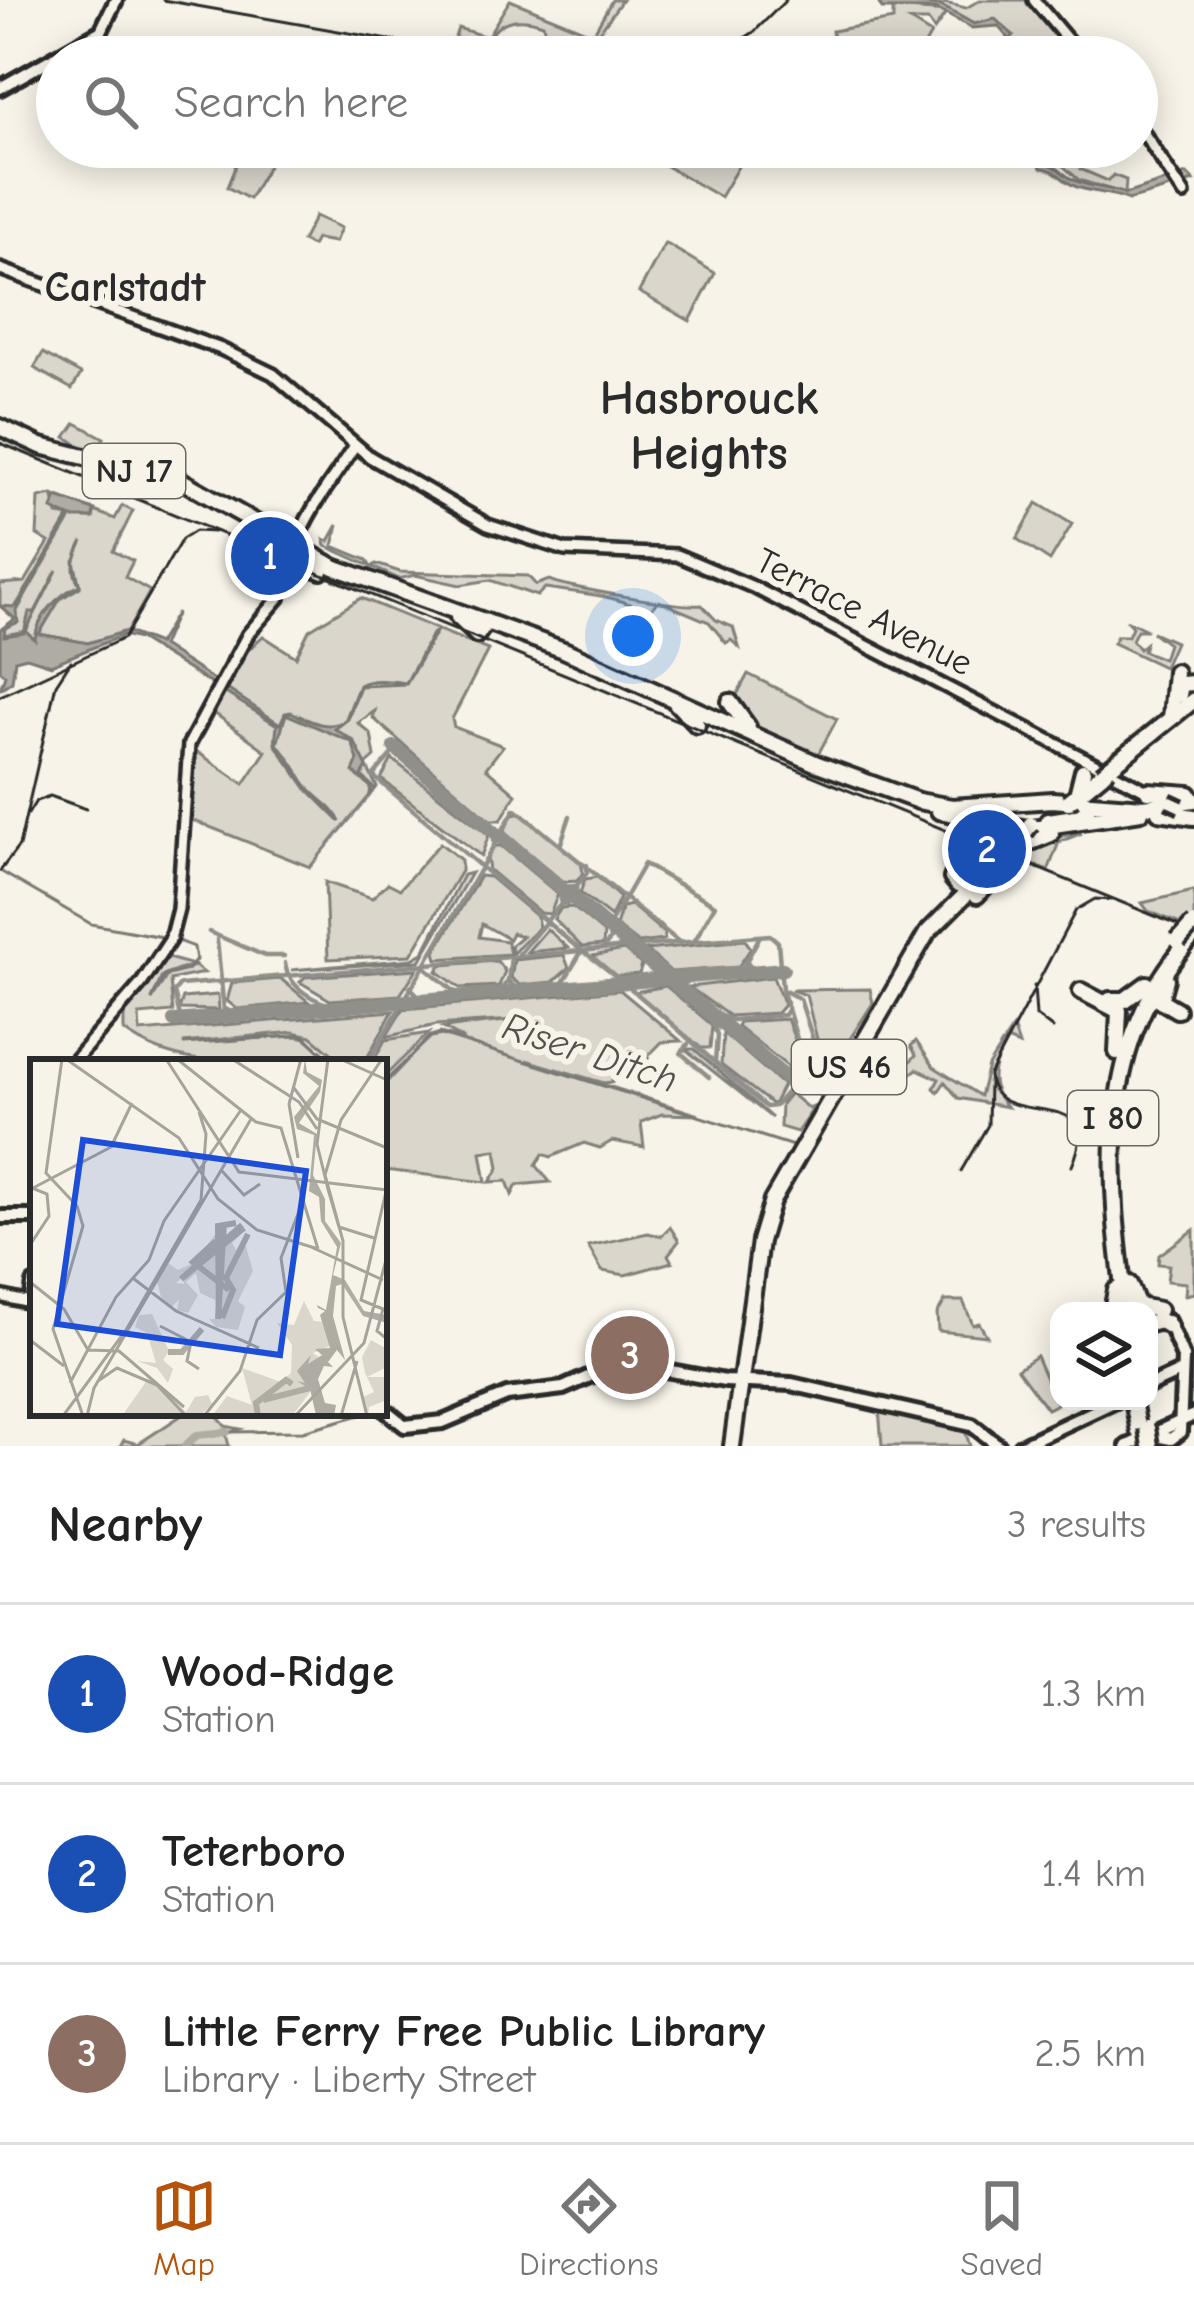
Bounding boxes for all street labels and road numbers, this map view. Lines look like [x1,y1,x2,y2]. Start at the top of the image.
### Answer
road number: NJ 17 [83,444,185,498]
street label: Terrace Avenue [749,540,979,684]
road number: US 46 [792,1040,906,1094]
road number: I 80 [1068,1091,1158,1145]

